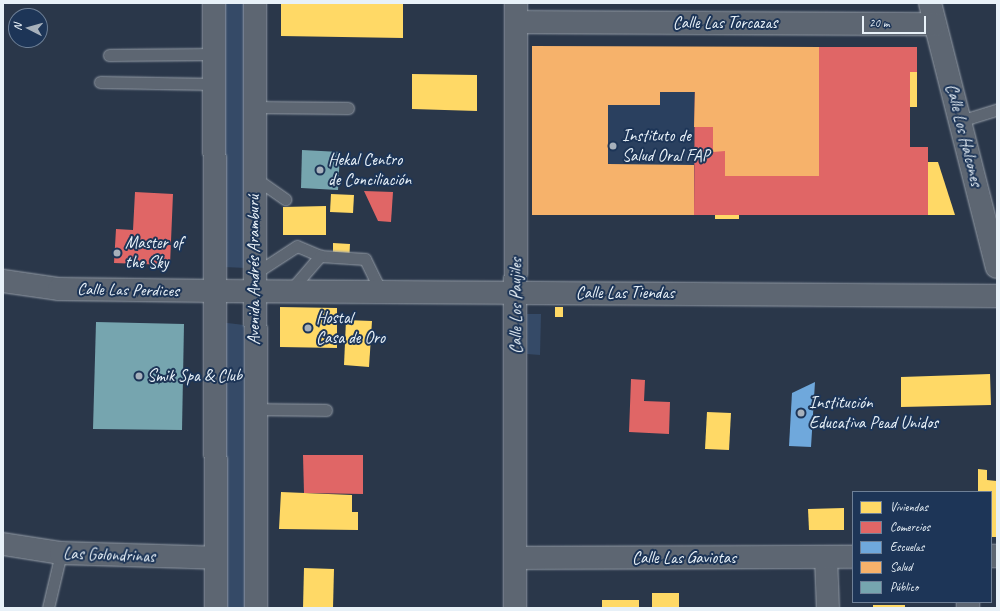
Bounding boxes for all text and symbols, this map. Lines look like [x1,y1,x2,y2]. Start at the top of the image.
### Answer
north arrow [8,8,48,48]
scale bar [864,8,928,34]
street label: Calle Las Torcazas [673,13,777,33]
text: 20 m [869,15,889,31]
text: N [10,23,24,31]
street label: Calle Los Halcones [941,82,987,188]
place label: Instituto de Salud Oral FAP [622,126,710,166]
marker: Instituto de Salud Oral FAP [607,140,619,152]
place label: Hekal Centro de Conciliación [328,150,411,190]
marker: Hekal Centro de Conciliación [315,165,325,175]
street label: Avenida Andrés Aramburú [244,195,264,345]
place label: Master of the Sky [125,233,183,273]
marker: Master of the Sky [112,248,122,258]
street label: Calle Los Paujiles [506,258,526,354]
street label: Calle Las Perdices [77,279,179,301]
street label: Calle Las Tiendas [575,283,675,303]
place label: Hostal Casa de Oro [316,308,385,348]
marker: Hostal Casa de Oro [303,323,313,333]
place label: Smik Spa & Club [147,366,243,386]
marker: Smik Spa & Club [134,371,144,381]
place label: Institución Educativa Pead Unidos [809,393,938,433]
marker: Institución Educativa Pead Unidos [796,408,806,418]
legend [852,491,992,603]
text: Viviendas [890,499,928,515]
text: Comercios [890,519,930,535]
text: Escuelas [890,539,924,555]
street label: Las Golondrinas [63,543,155,567]
street label: Calle Las Gaviotas [632,548,736,568]
text: Salud [890,559,912,575]
text: Público [890,579,918,595]

